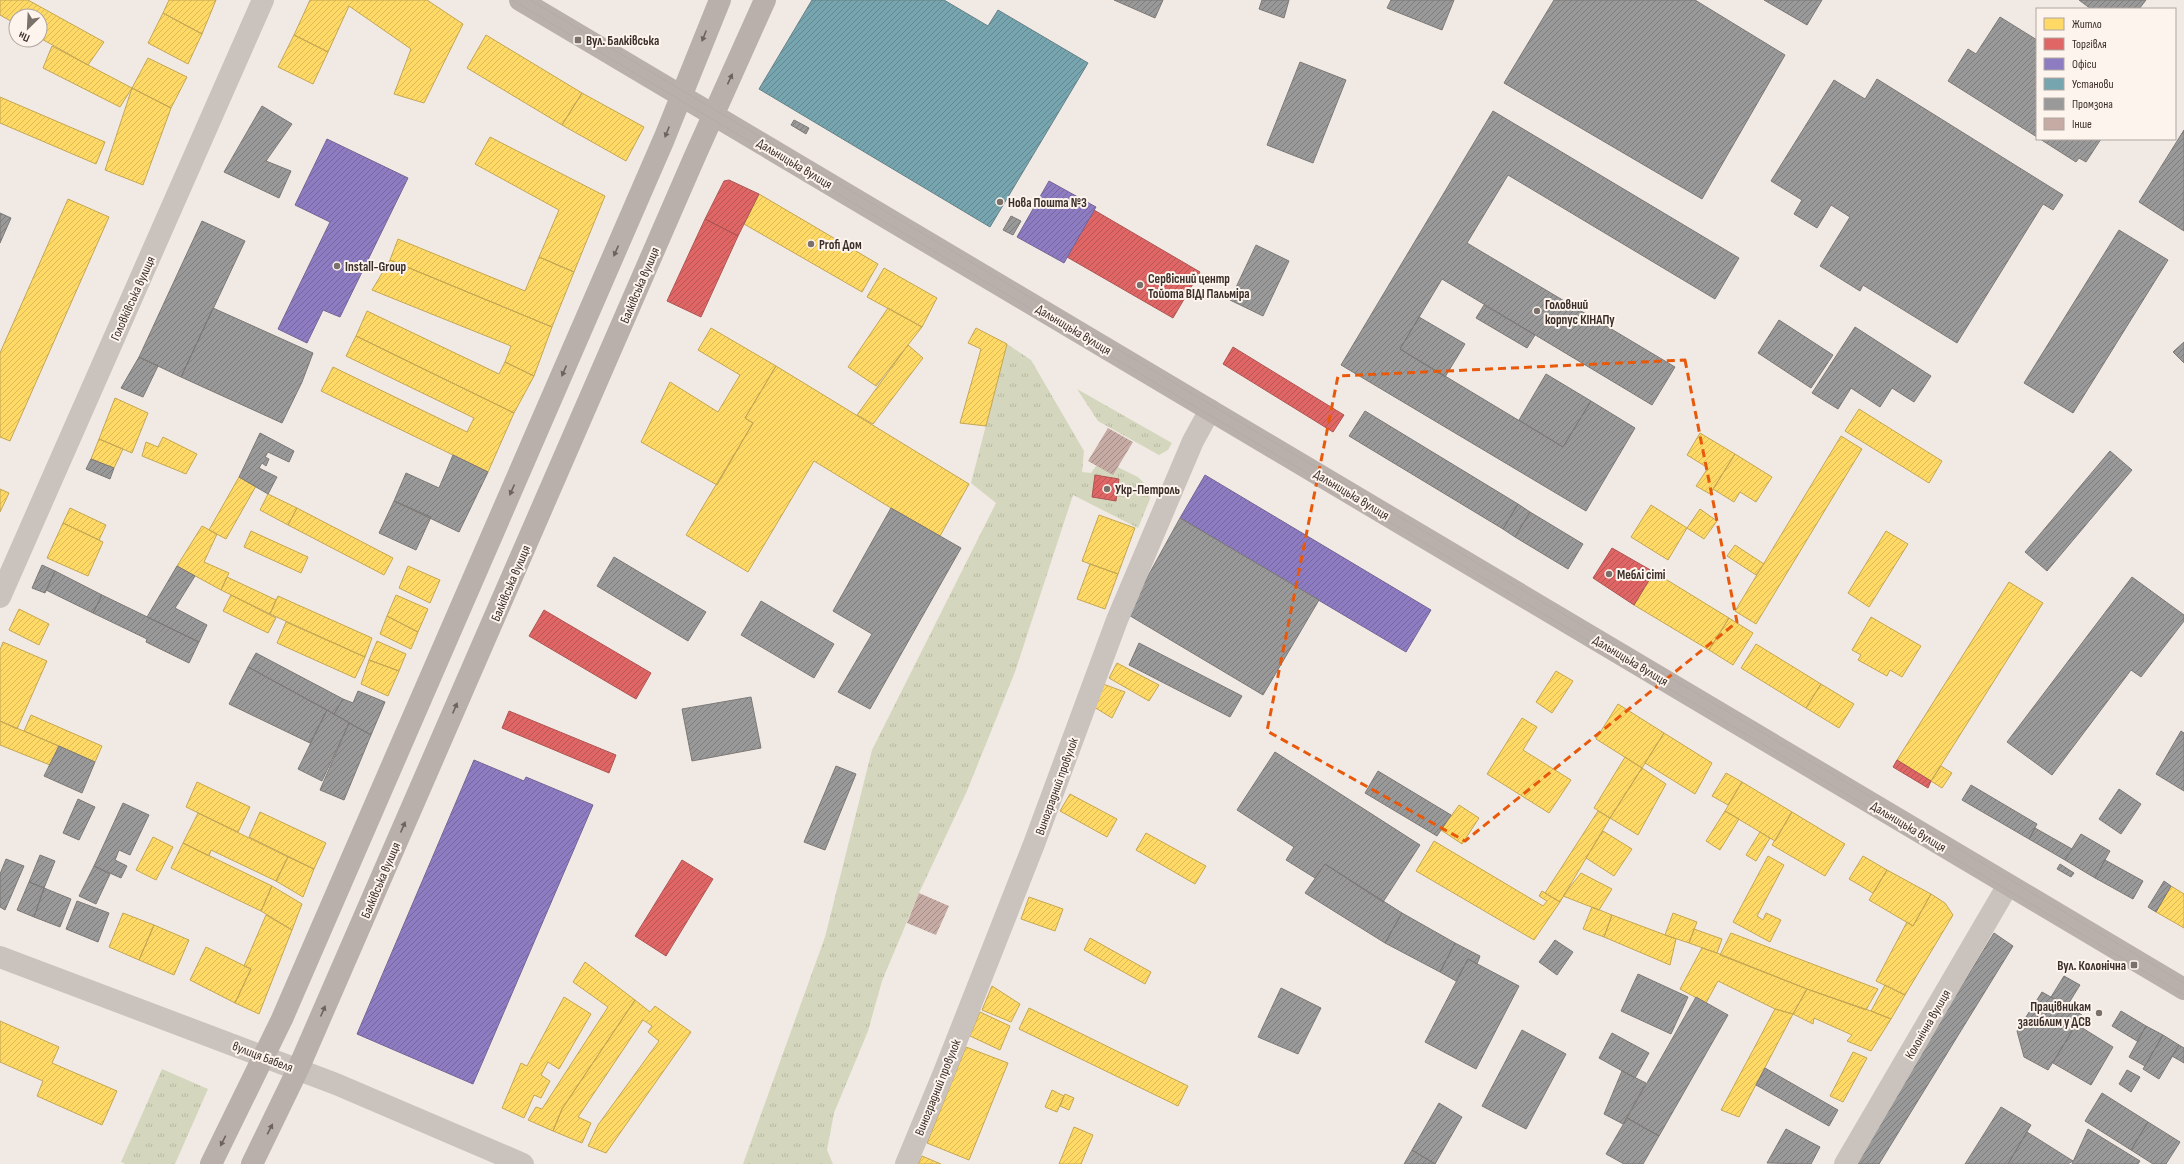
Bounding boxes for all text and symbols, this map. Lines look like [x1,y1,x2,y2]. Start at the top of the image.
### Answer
north arrow [8,8,48,48]
legend [2036,8,2176,140]
text: Житло [2072,17,2102,32]
text: Пн [16,28,32,45]
one-way arrow [701,30,707,42]
place label: Вул. Балківська [586,33,659,49]
marker: Вул. Балківська [573,35,583,45]
text: Торгівля [2072,37,2107,52]
text: Офіси [2072,57,2096,72]
one-way arrow [727,74,733,85]
text: Установи [2072,77,2114,92]
text: Промзона [2072,97,2113,112]
text: Інше [2072,117,2092,132]
one-way arrow [664,127,670,139]
street label: Дальницька вулиця [754,135,835,193]
place label: Нова Пошта №3 [1008,195,1087,211]
marker: Нова Пошта №3 [995,197,1005,207]
place label: Profi Дом [819,237,862,253]
marker: Profi Дом [806,239,816,249]
street label: Балківська вулиця [617,245,663,326]
one-way arrow [612,246,618,258]
street label: Головківська вулиця [107,254,159,343]
place label: Install-Group [345,259,407,275]
marker: Install-Group [332,261,342,271]
place label: Сервісний центр Тойота ВІДІ Пальміра [1148,271,1250,302]
marker: Сервісний центр Тойота ВІДІ Пальміра [1135,280,1145,290]
place label: Головний корпус КІНАПу [1545,297,1615,328]
street label: Дальницька вулиця [1033,301,1114,359]
marker: Головний корпус КІНАПу [1532,306,1542,316]
one-way arrow [560,365,566,377]
street label: Дальницька вулиця [1311,466,1392,524]
place label: Укр-Петроль [1115,482,1181,498]
one-way arrow [509,484,515,495]
marker: Укр-Петроль [1102,484,1112,494]
street label: Балківська вулиця [488,543,534,624]
place label: Меблі сіті [1617,567,1666,583]
marker: Меблі сіті [1604,569,1614,579]
street label: Дальницька вулиця [1590,632,1671,690]
one-way arrow [452,703,458,714]
street label: Виноградний провулок [1032,735,1082,837]
street label: Дальницька вулиця [1868,798,1949,856]
one-way arrow [400,822,406,833]
street label: Балківська вулиця [358,840,404,921]
place label: Вул. Колонічна [2057,958,2126,974]
marker: Вул. Колонічна [2129,960,2139,970]
street label: Колонічна вулиця [1902,987,1954,1062]
place label: Працівникам загиблим у ДСВ [2018,999,2091,1030]
one-way arrow [321,1004,327,1016]
marker: Працівникам загиблим у ДСВ [2094,1008,2104,1018]
street label: Виноградний провулок [911,1037,965,1138]
street label: вулиця Бабеля [230,1038,295,1076]
one-way arrow [267,1124,273,1135]
one-way arrow [220,1136,226,1147]

